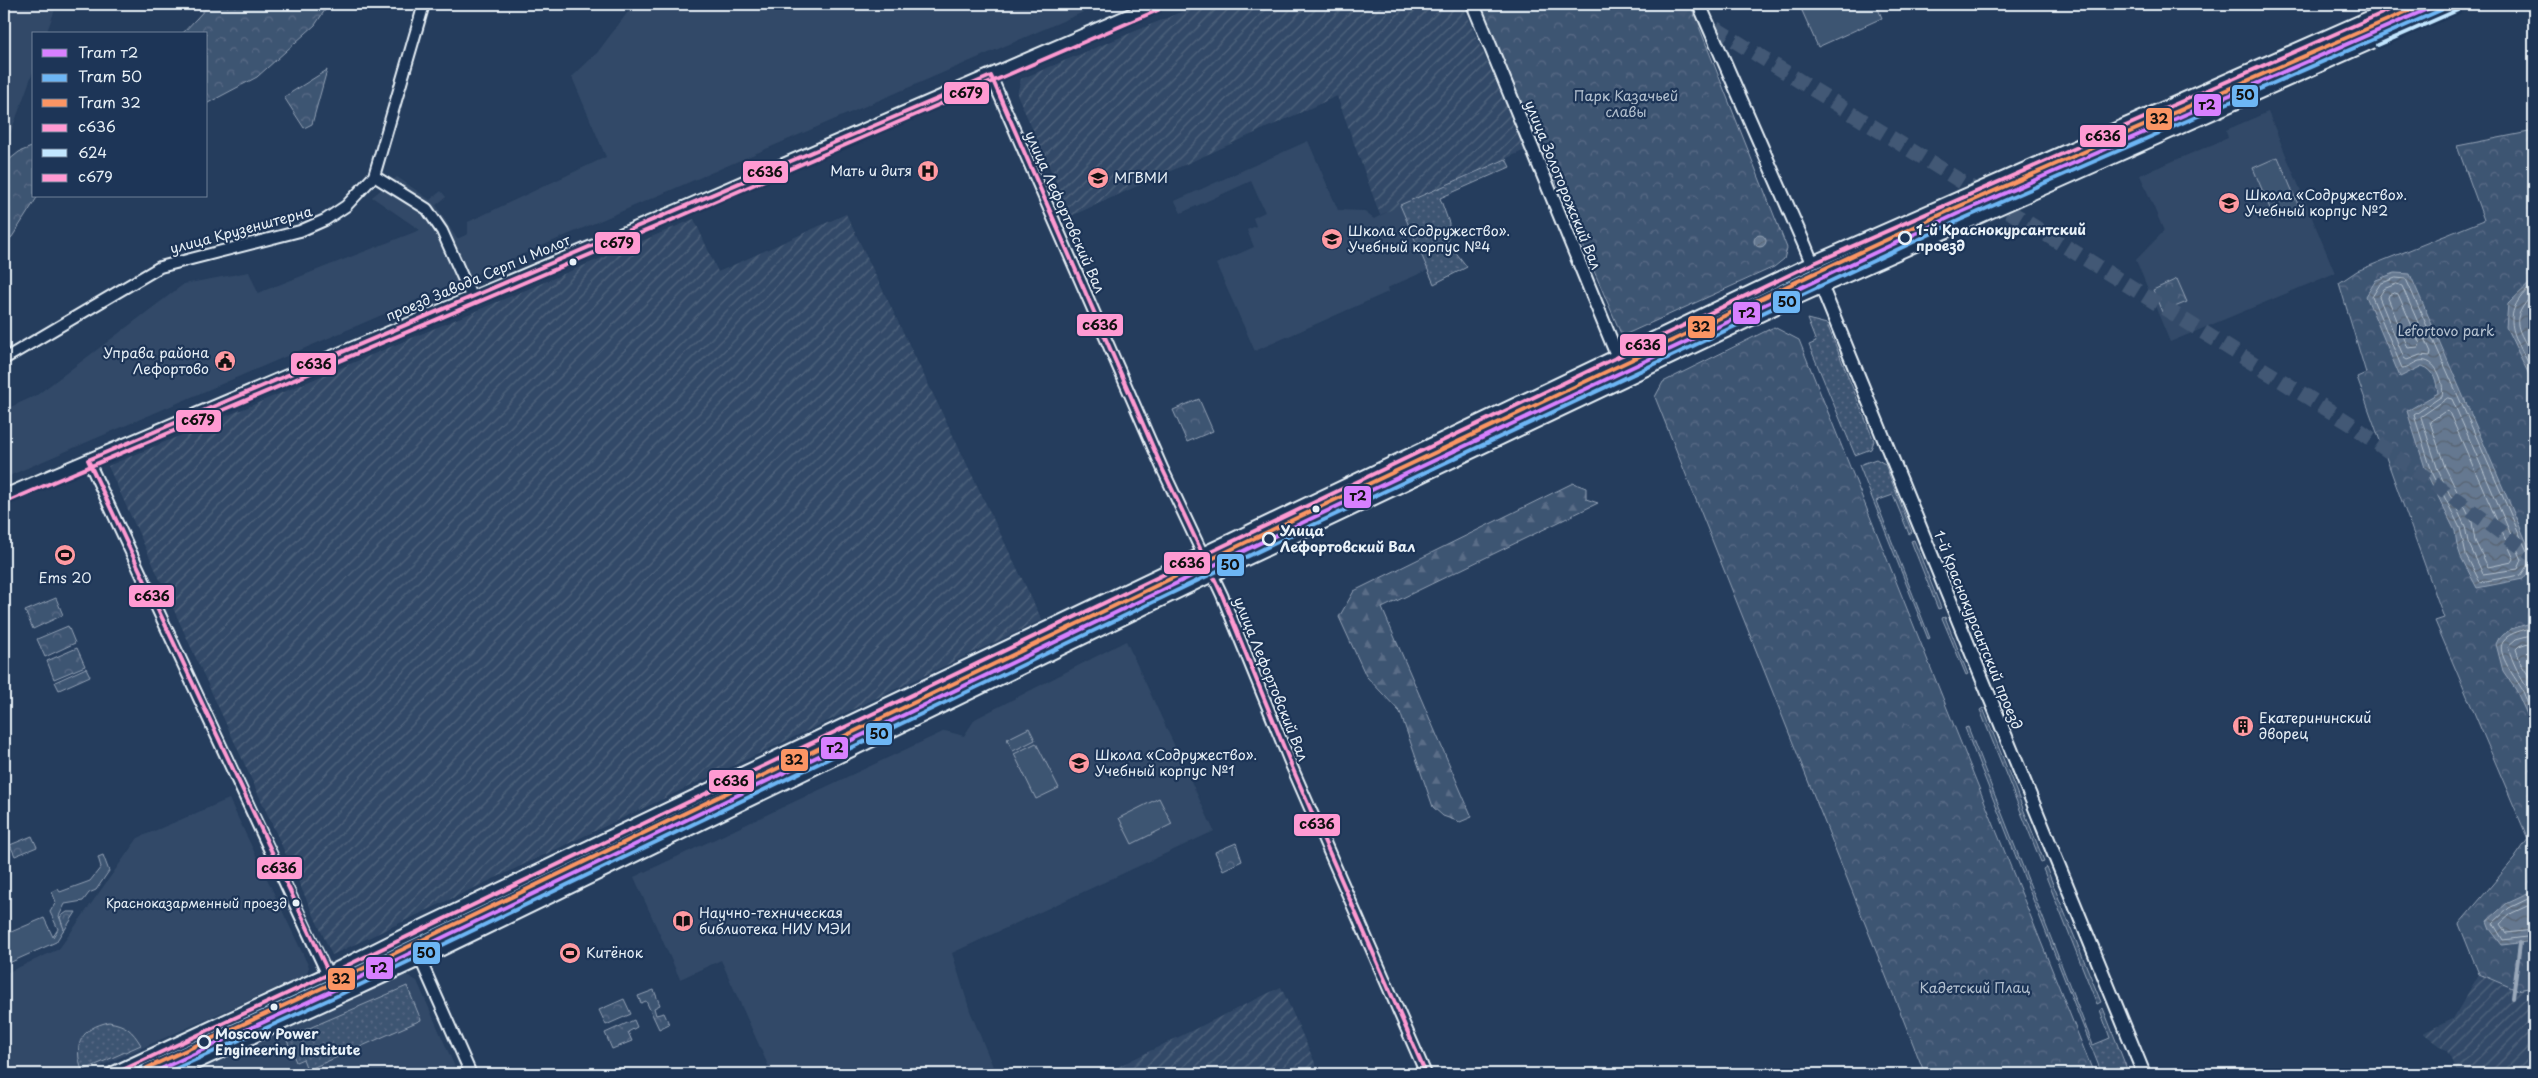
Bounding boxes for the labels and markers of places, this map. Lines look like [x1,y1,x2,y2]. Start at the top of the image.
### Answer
hospital icon: Мать и дитя [916,159,940,183]
place label: Мать и дитя [830,160,912,181]
school or university icon: МГВМИ [1086,166,1110,190]
place label: МГВМИ [1114,167,1168,188]
place label: Школа «Содружество». Учебный корпус №2 [2245,184,2407,221]
school or university icon: Школа «Содружество». Учебный корпус №2 [2217,191,2241,215]
place label: 1-й Краснокурсантский проезд [1916,219,2086,256]
place label: Школа «Содружество». Учебный корпус №4 [1348,220,1510,257]
school or university icon: Школа «Содружество». Учебный корпус №4 [1320,227,1344,251]
marker: 1-й Краснокурсантский проезд [1898,231,1912,245]
unlabelled marker [568,257,578,267]
place label: Управа района Лефортово [103,342,209,379]
public building icon: Управа района Лефортово [213,349,237,373]
unlabelled marker [1311,504,1321,514]
place label: Улица Лефортовский Вал [1279,520,1416,557]
marker: Улица Лефортовский Вал [1262,532,1276,546]
sports icon: Ems 20 [53,543,77,567]
place label: Ems 20 [39,567,91,588]
place label: Екатерининский дворец [2259,707,2372,744]
building icon: Екатерининский дворец [2231,714,2255,738]
place label: Школа «Содружество». Учебный корпус №1 [1095,744,1257,781]
school or university icon: Школа «Содружество». Учебный корпус №1 [1067,751,1091,775]
place label: Красноказарменный проезд [106,893,287,912]
marker: Красноказарменный проезд [291,898,301,908]
place label: Научно-техническая библиотека НИУ МЭИ [699,902,851,939]
library icon: Научно-техническая библиотека НИУ МЭИ [671,909,695,933]
sports icon: Китёнок [558,941,582,965]
place label: Китёнок [586,942,644,963]
unlabelled marker [269,1002,279,1012]
place label: Moscow Power Engineering Institute [215,1023,361,1060]
marker: Moscow Power Engineering Institute [197,1035,211,1049]

